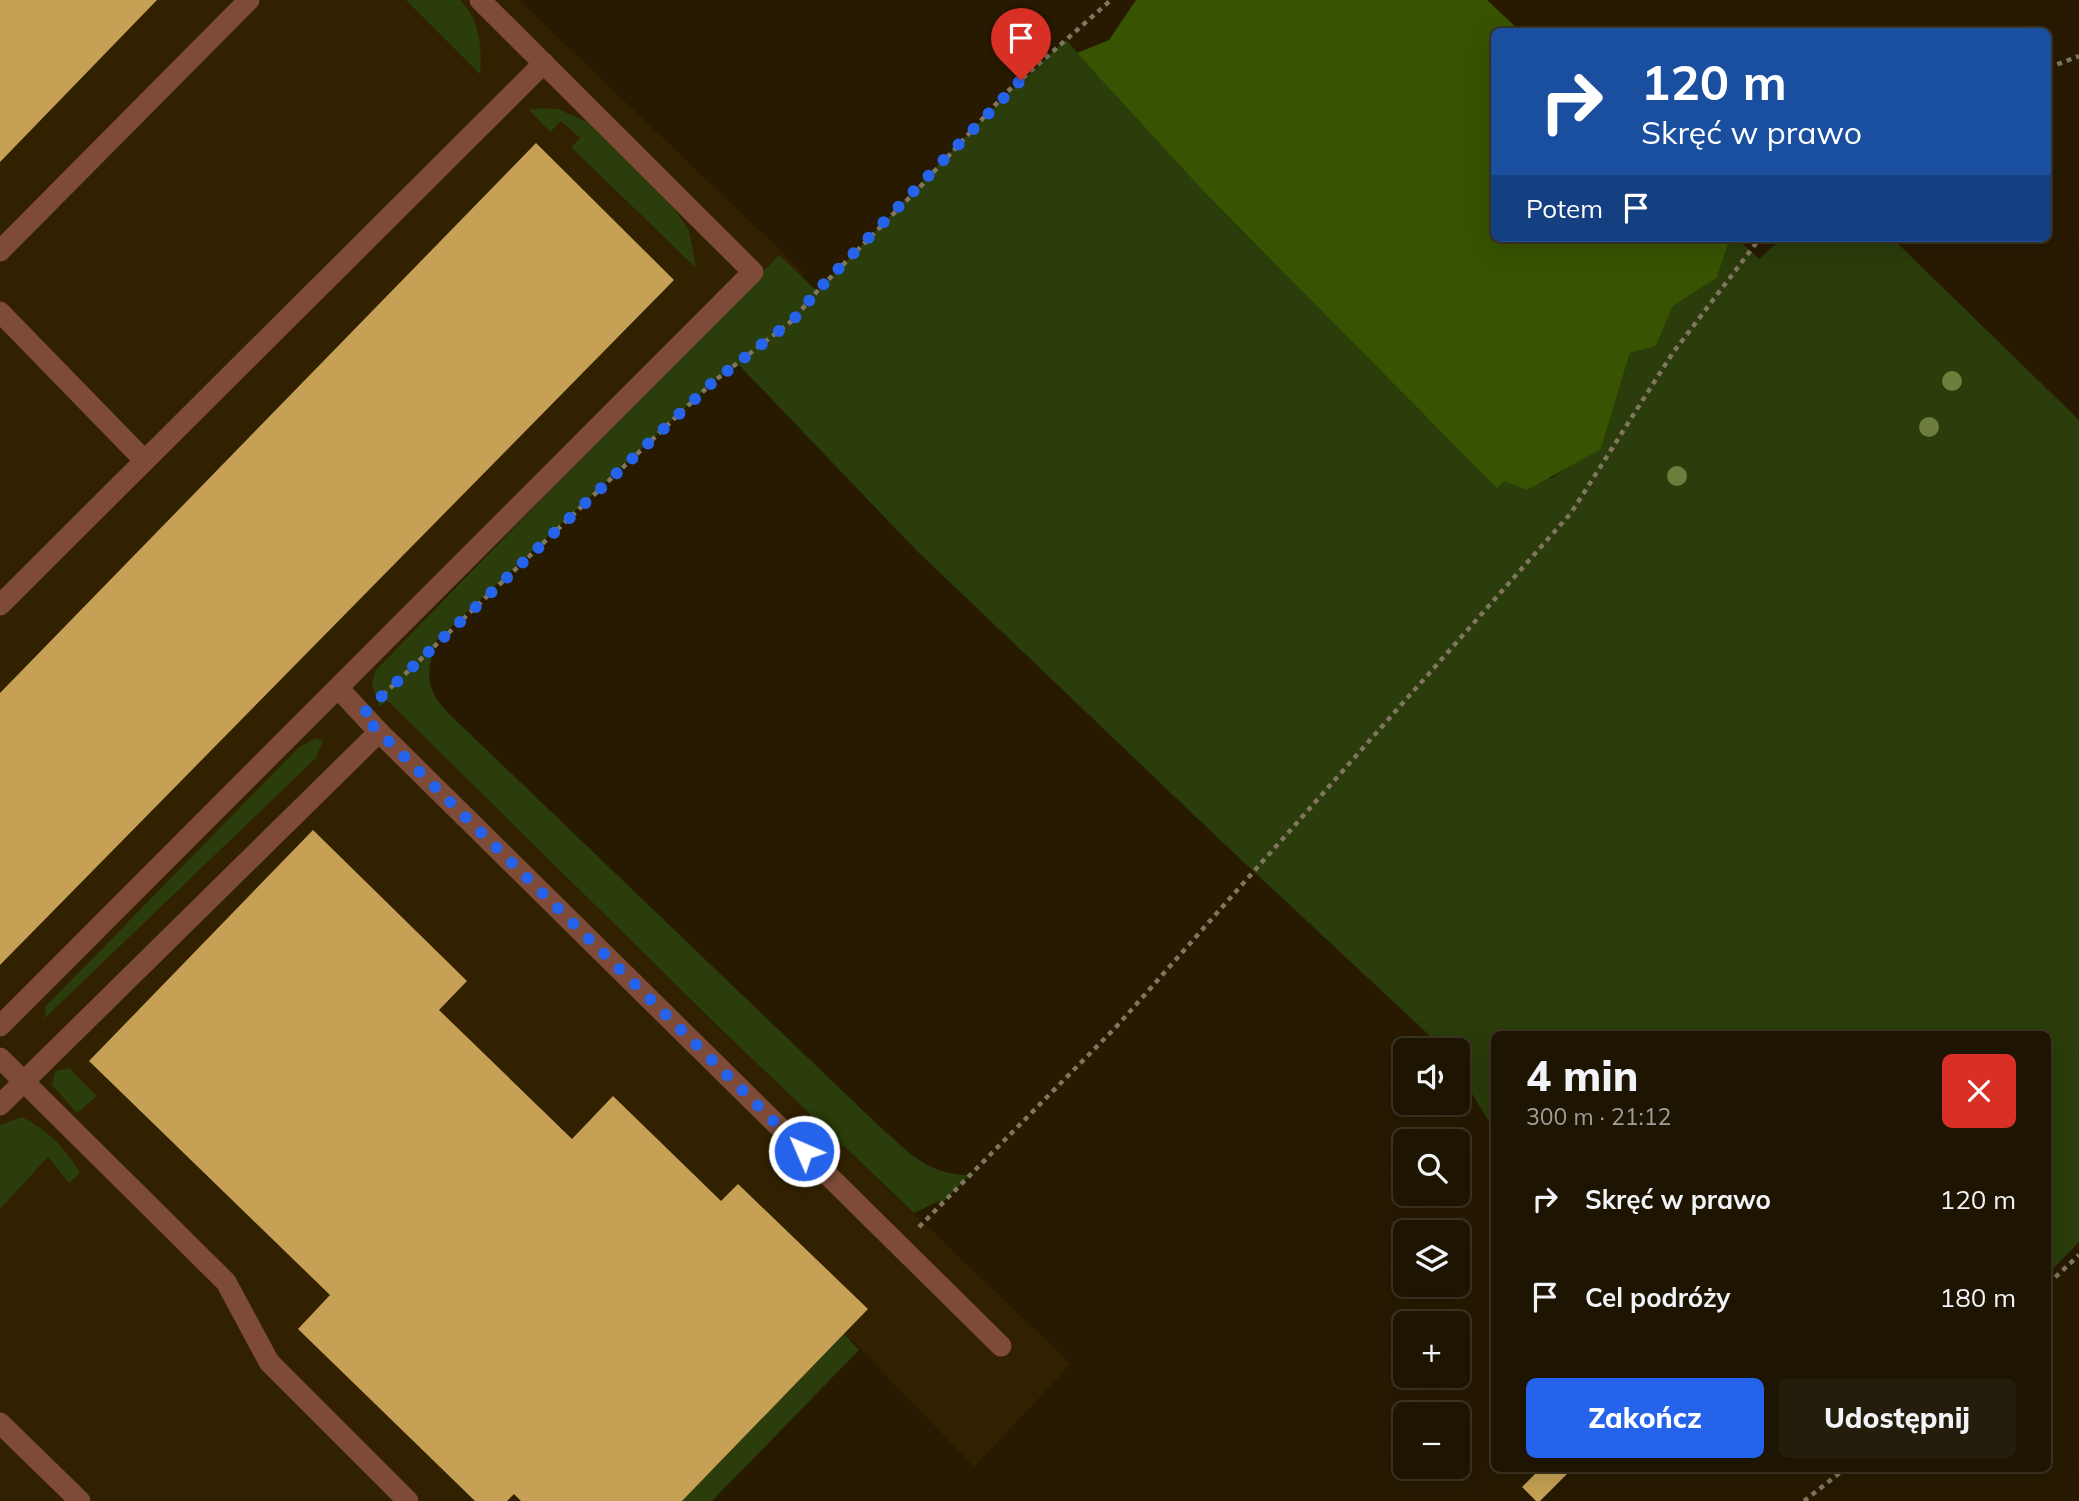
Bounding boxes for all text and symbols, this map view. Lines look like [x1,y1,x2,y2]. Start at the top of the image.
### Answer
pin [991,8,1051,80]
icon: arrive [1002,19,1040,57]
text: 120 m [1641,51,1787,112]
icon: right [1526,56,1617,147]
text: Skręć w prawo [1641,112,1862,152]
icon: arrive [1617,189,1655,227]
text: Potem [1526,192,1603,225]
map controls [1393,1038,1470,1479]
button: sound [1393,1038,1470,1115]
text: 4 min [1526,1049,1639,1102]
button: close [1942,1054,2016,1128]
text: 300 m · 21:12 [1526,1102,1671,1131]
position arrow [767,1114,841,1188]
button: search [1393,1129,1470,1206]
icon: right [1526,1180,1564,1218]
text: Skręć w prawo [1585,1183,1771,1216]
text: 120 m [1940,1183,2016,1216]
button: layers [1393,1220,1470,1297]
icon: arrive [1526,1278,1564,1316]
text: Cel podróży [1585,1281,1730,1314]
text: 180 m [1940,1281,2016,1314]
button: + [1393,1311,1470,1388]
button: Zakończ [1526,1378,1764,1458]
button: Udostępnij [1778,1378,2016,1458]
button: − [1393,1402,1470,1479]

